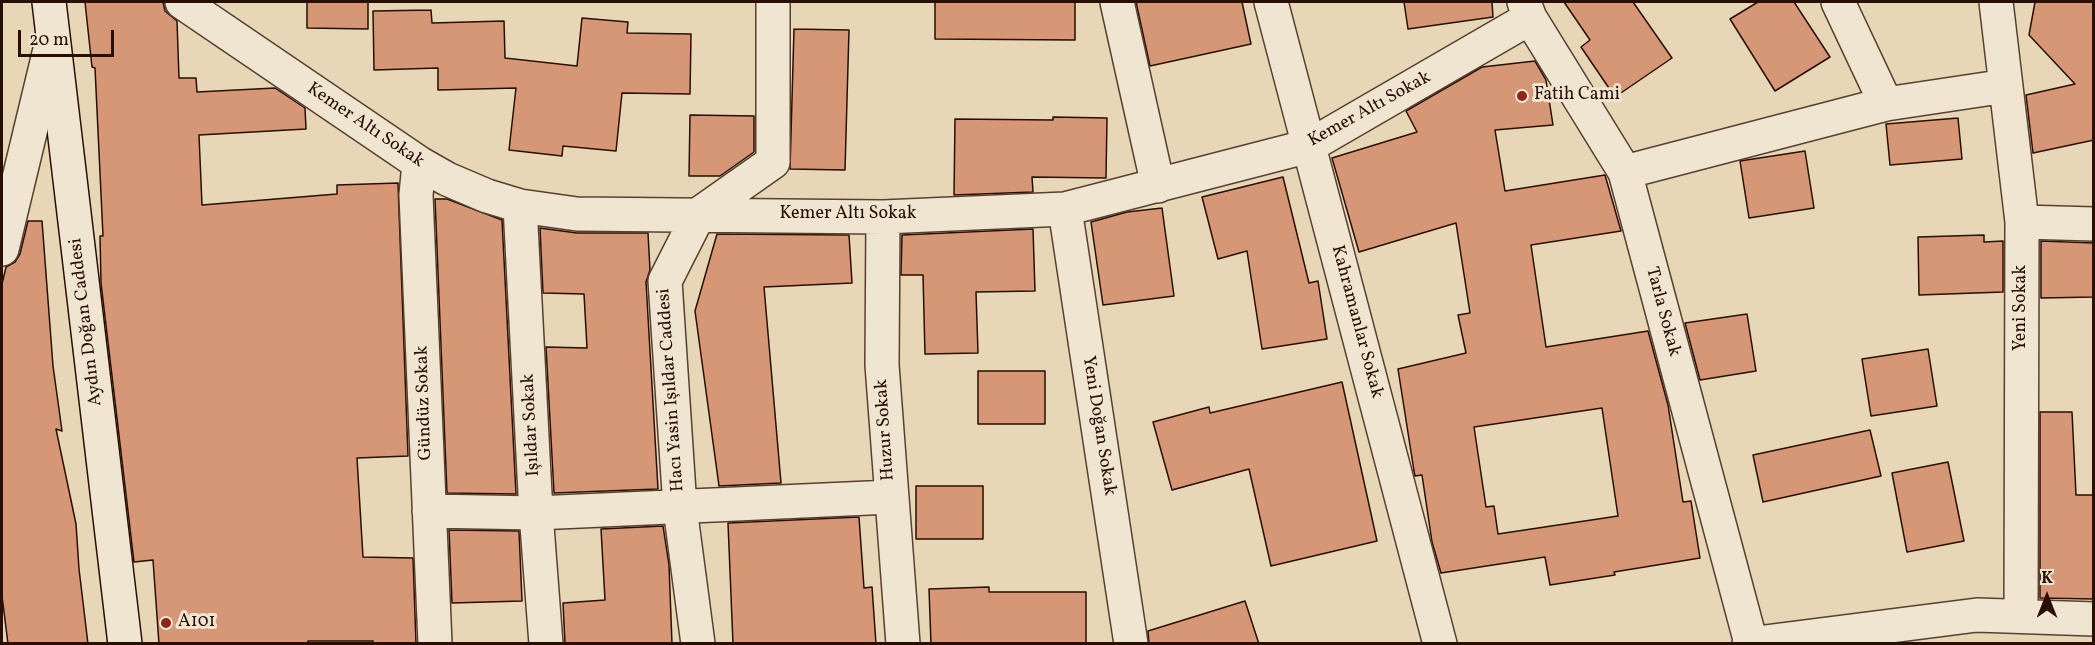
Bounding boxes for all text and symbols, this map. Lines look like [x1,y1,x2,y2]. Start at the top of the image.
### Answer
scale bar [21,18,117,56]
text: 20 m [29,28,69,53]
street label: Kemer Altı Sokak [1305,67,1435,153]
street label: Kemer Altı Sokak [302,79,428,173]
place label: Fatih Cami [1534,85,1620,107]
marker: Fatih Cami [1515,89,1529,103]
street label: Kemer Altı Sokak [780,204,916,226]
street label: Aydın Doğan Caddesi [66,237,108,407]
street label: Kahramanlar Sokak [1325,243,1387,401]
street label: Tarla Sokak [1640,265,1684,359]
street label: Yeni Sokak [2011,265,2033,351]
street label: Hacı Yasin Işıldar Caddesi [654,287,690,493]
street label: Gündüz Sokak [412,345,438,461]
street label: Yeni Doğan Sokak [1076,355,1120,497]
street label: Işıldar Sokak [519,373,545,477]
street label: Huzur Sokak [872,378,900,482]
north arrow [2017,567,2077,627]
text: K [2041,568,2053,590]
place label: A101 [178,612,215,634]
marker: A101 [159,616,173,630]

